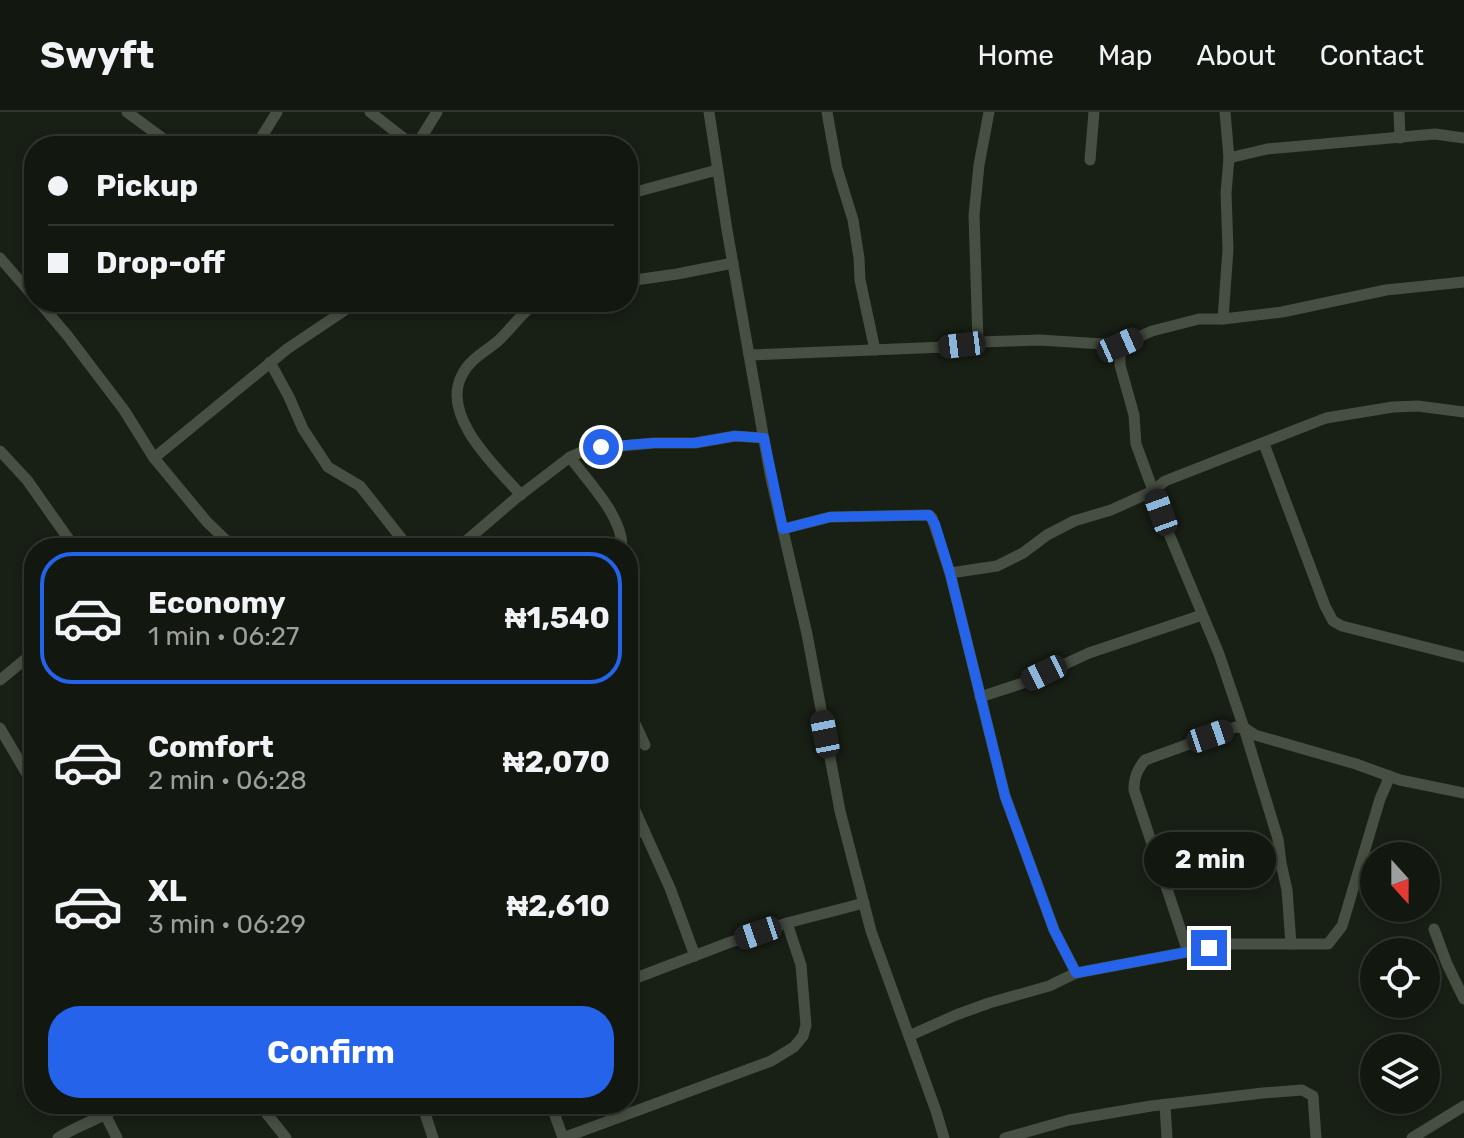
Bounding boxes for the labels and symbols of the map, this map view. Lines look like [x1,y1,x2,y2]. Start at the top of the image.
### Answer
car [1093,324,1147,366]
car [937,330,987,360]
route start [583,429,619,465]
car [1142,485,1180,539]
car [1017,652,1071,694]
car [809,708,841,760]
car [1183,717,1237,755]
callout: 2 min [1143,832,1275,888]
north arrow [1360,842,1440,922]
car [731,914,785,952]
route end [1191,930,1227,966]

